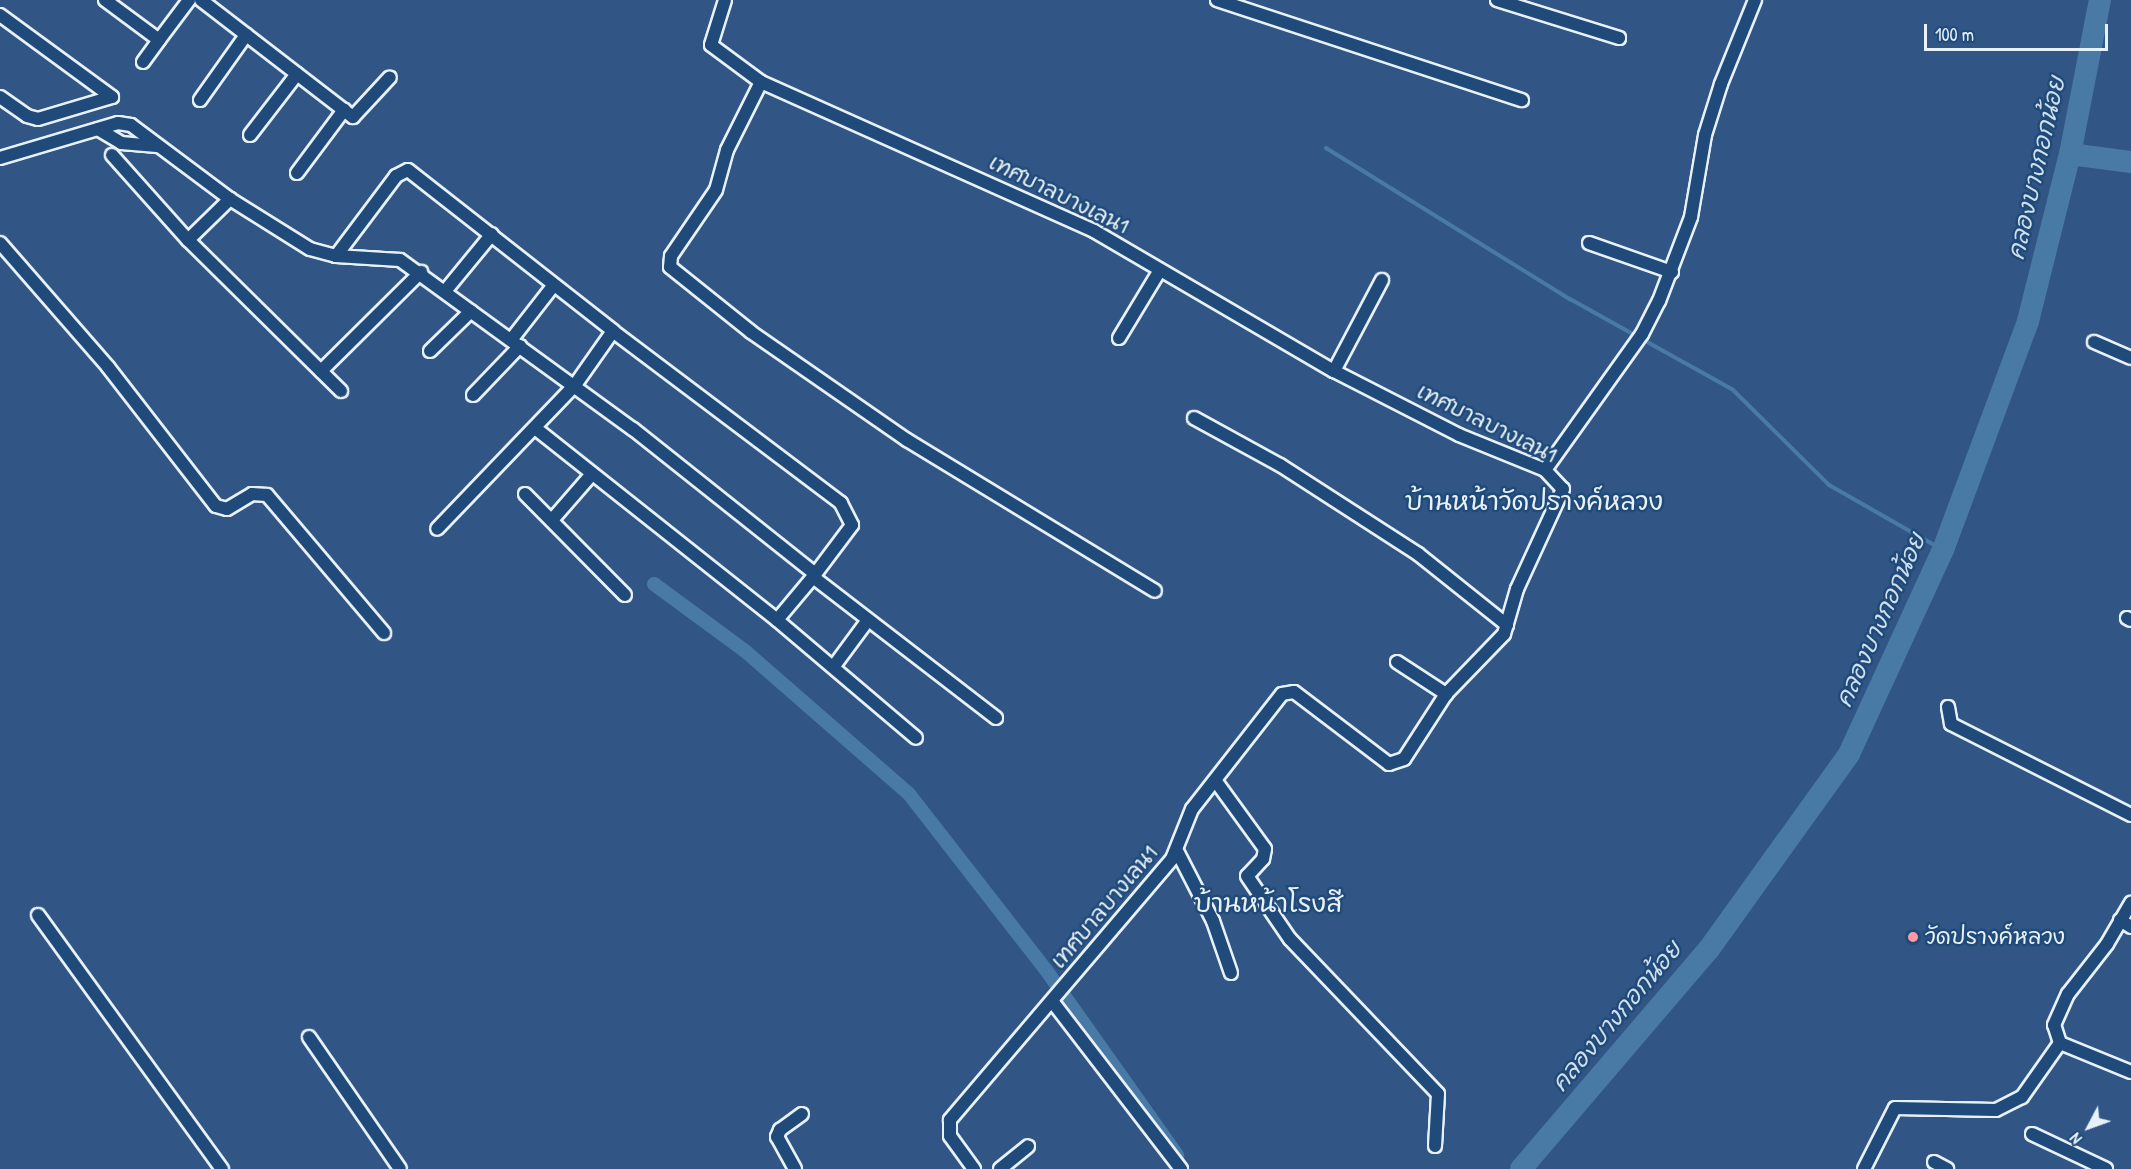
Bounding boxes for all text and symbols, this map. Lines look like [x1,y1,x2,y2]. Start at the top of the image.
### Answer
scale bar [1927,12,2112,50]
text: 100 m [1935,22,1974,47]
water label: คลองบางกอกน้อย [2001,74,2071,262]
street label: เทศบาลบางเลน1 [985,149,1133,239]
street label: เทศบาลบางเลน1 [1413,378,1561,468]
district label: บ้านหน้าวัดปรางค์หลวง [1405,485,1663,517]
water label: คลองบางกอกน้อย [1829,529,1931,711]
street label: เทศบาลบางเลน1 [1045,840,1163,974]
district label: บ้านหน้าโรงสี [1194,887,1342,919]
place label: วัดปรางค์หลวง [1925,924,2065,950]
marker: วัดปรางค์หลวง [1906,930,1920,944]
water label: คลองบางกอกน้อย [1545,935,1687,1097]
north arrow [2059,1097,2119,1157]
text: N [2064,1128,2087,1149]

